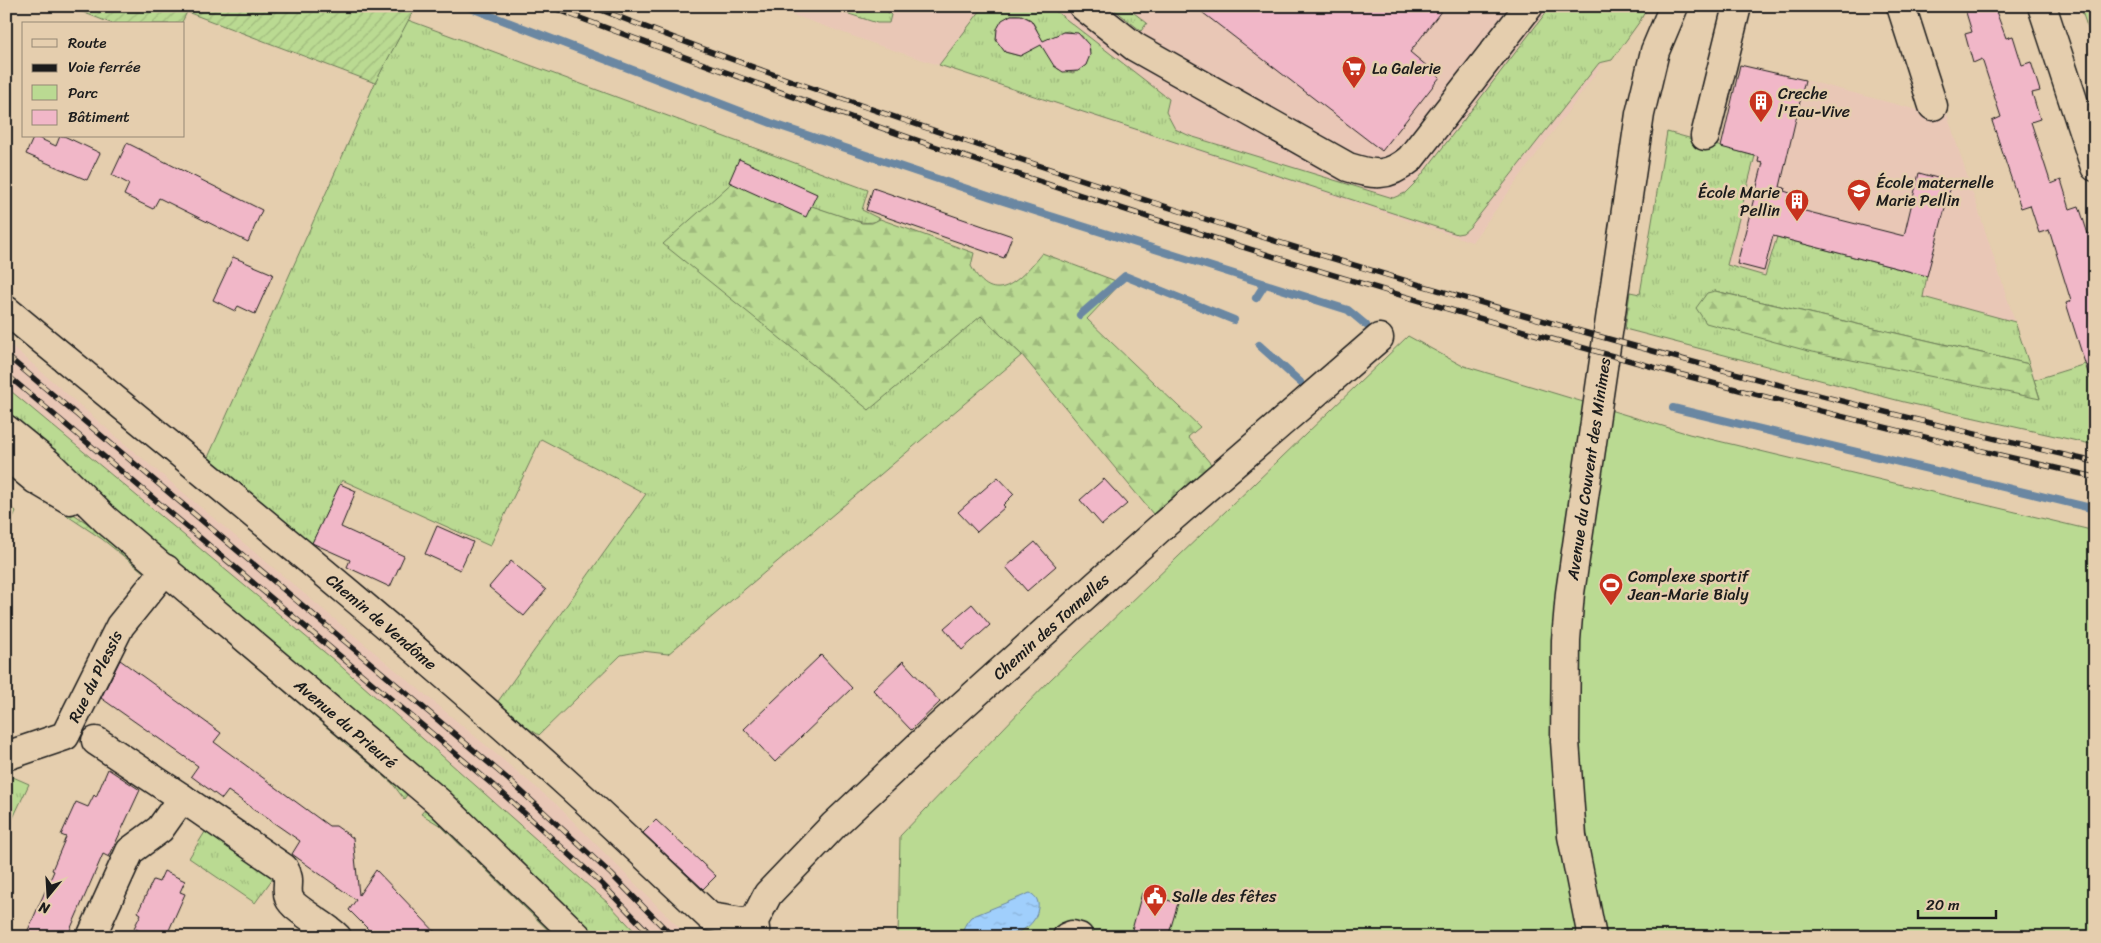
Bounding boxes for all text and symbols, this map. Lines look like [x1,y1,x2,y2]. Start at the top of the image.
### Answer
legend [22,22,185,138]
text: Route [68,30,107,56]
text: Voie ferrée [68,54,141,80]
place label: La Galerie [1372,54,1441,83]
supermarket icon: La Galerie [1341,55,1367,89]
place label: Creche l'Eau-Vive [1778,79,1850,126]
text: Parc [68,80,98,106]
building icon: Creche l'Eau-Vive [1748,89,1774,123]
text: Bâtiment [68,104,130,130]
place label: École maternelle Marie Pellin [1876,168,1994,215]
place label: École Marie Pellin [1698,178,1780,225]
school or university icon: École maternelle Marie Pellin [1846,178,1872,212]
building icon: École Marie Pellin [1784,188,1810,222]
street label: Avenue du Couvent des Minimes [1557,355,1619,583]
place label: Complexe sportif Jean-Marie Bialy [1627,562,1751,609]
street label: Chemin de Vendôme [319,565,444,677]
street label: Chemin des Tonnelles [985,565,1116,687]
sports icon: Complexe sportif Jean-Marie Bialy [1598,572,1624,606]
street label: Rue du Plessis [59,625,130,728]
street label: Avenue du Prieuré [287,670,404,776]
north arrow [22,870,72,920]
place label: Salle des fêtes [1172,882,1277,911]
public building icon: Salle des fêtes [1142,883,1168,917]
scale bar [1918,888,1996,920]
text: 20 m [1926,892,1960,918]
text: N [35,894,54,922]

